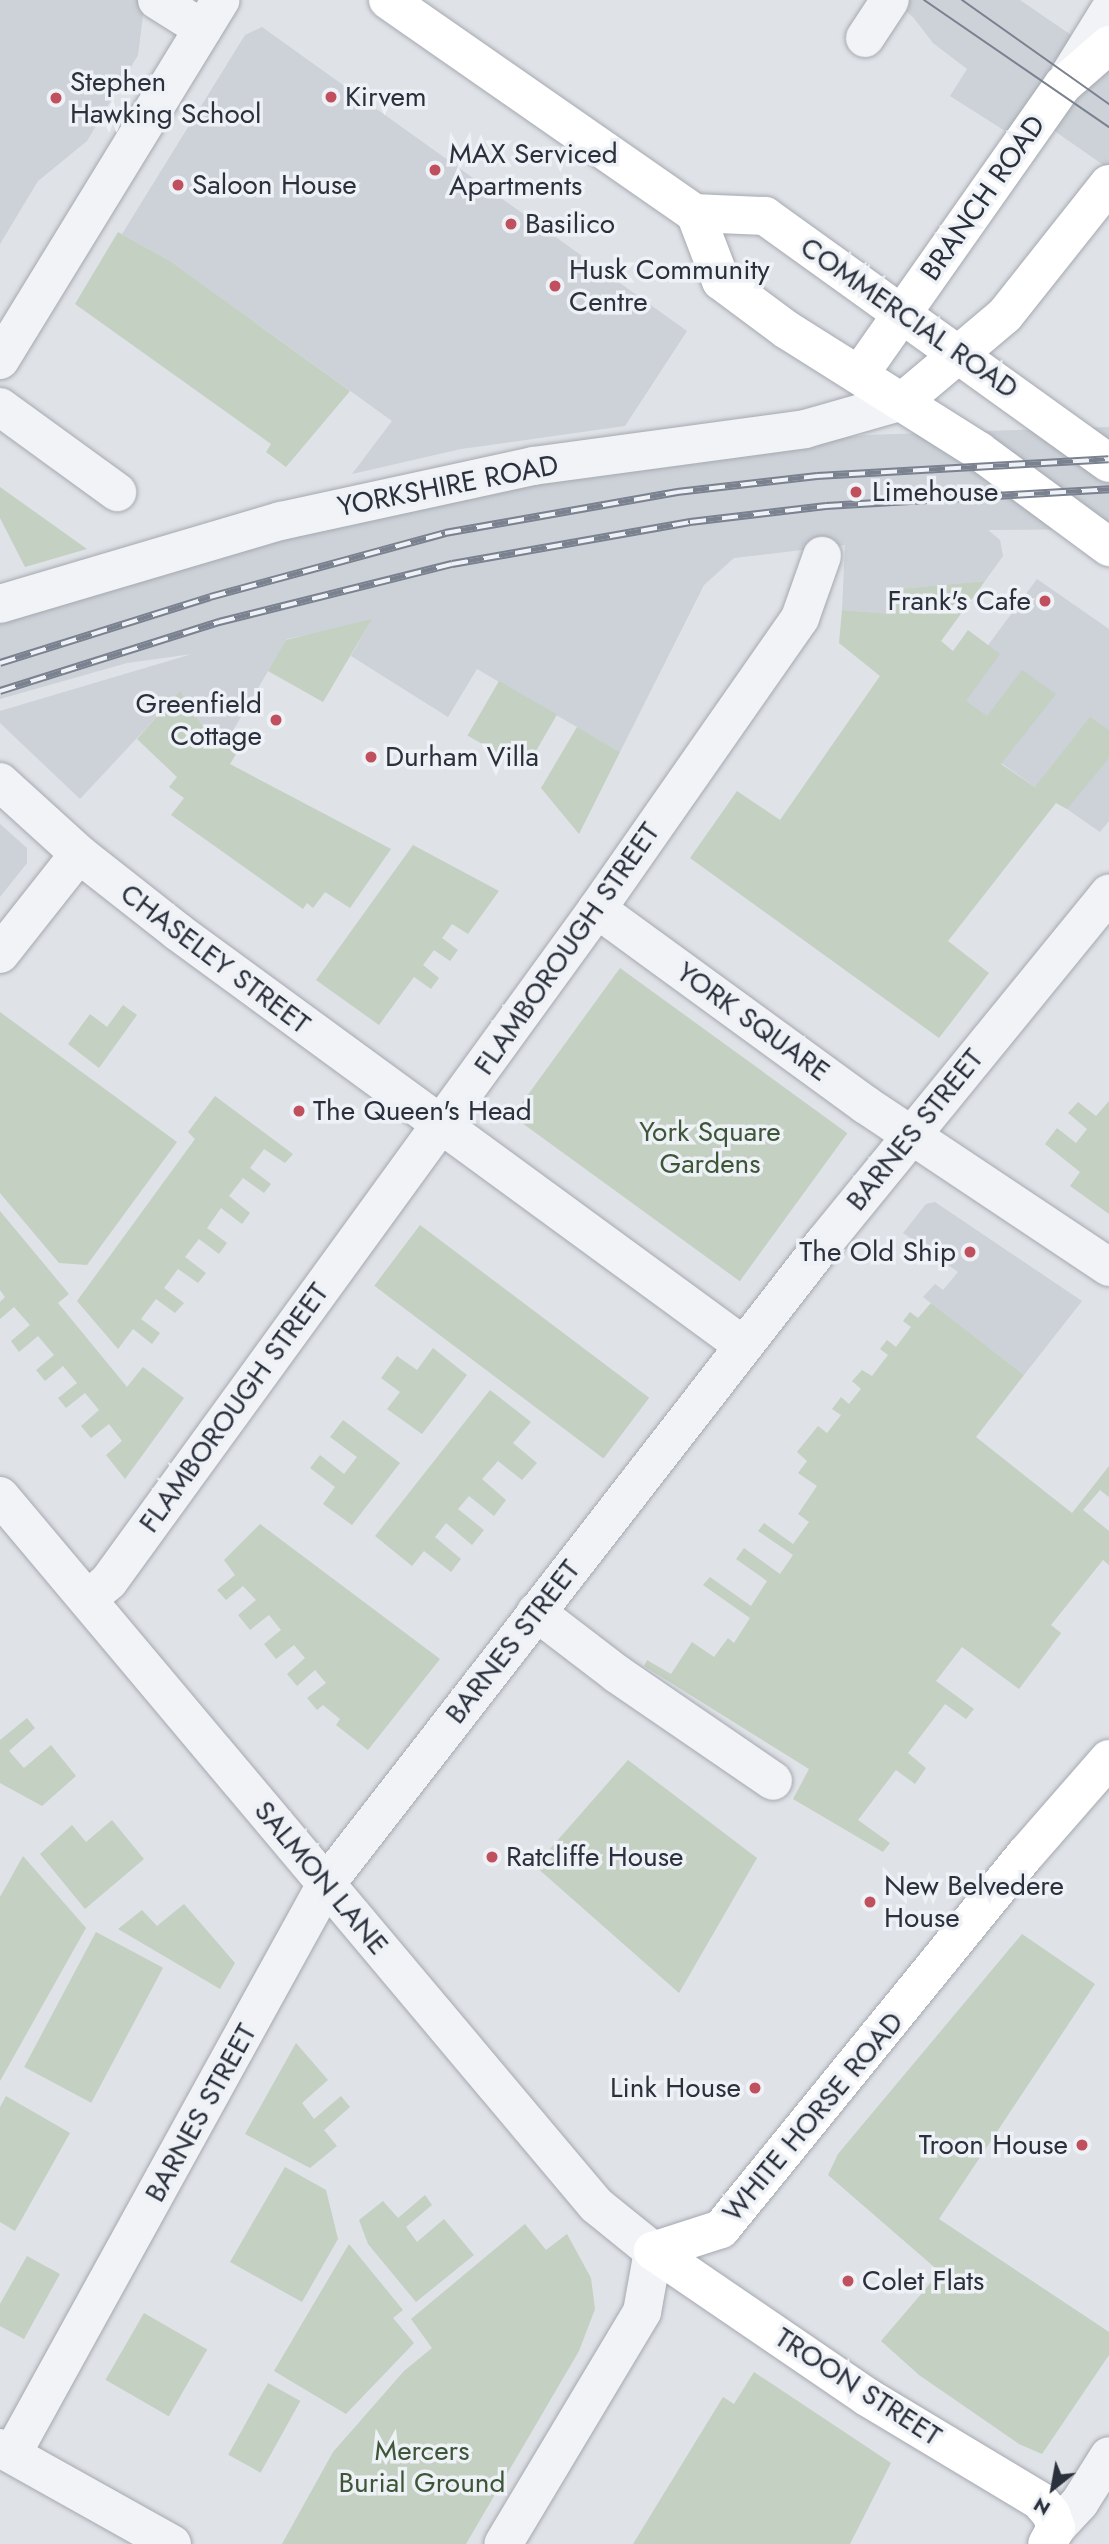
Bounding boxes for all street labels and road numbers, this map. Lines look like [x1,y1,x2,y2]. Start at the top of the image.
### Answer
street label: BRANCH ROAD [914,109,1052,287]
street label: COMMERCIAL ROAD [794,230,1024,406]
street label: YORKSHIRE ROAD [335,448,561,524]
street label: FLAMBOROUGH STREET [467,817,667,1081]
street label: CHASELEY STREET [114,877,316,1041]
street label: YORK SQUARE [670,955,836,1089]
street label: BARNES STREET [840,1042,990,1218]
street label: FLAMBOROUGH STREET [132,1277,336,1539]
street label: BARNES STREET [439,1554,587,1730]
street label: SALMON LANE [247,1794,395,1962]
street label: WHITE HORSE ROAD [716,2006,910,2228]
street label: BARNES STREET [138,2018,264,2208]
street label: TROON STREET [769,2321,947,2453]

